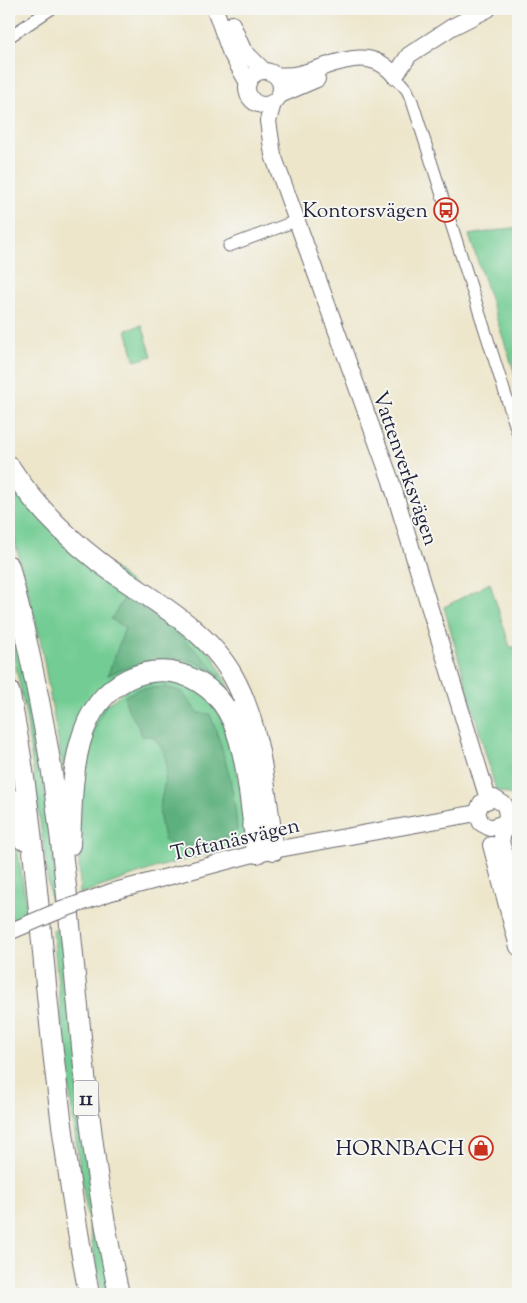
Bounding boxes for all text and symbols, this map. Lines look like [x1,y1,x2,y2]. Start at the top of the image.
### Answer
place label: Kontorsvägen [303,197,428,227]
bus stop icon: Kontorsvägen [433,197,459,223]
street label: Vattenverksvägen [364,387,445,550]
street label: Toftanäsvägen [168,812,303,870]
road number: 11 [74,1080,98,1116]
place label: HORNBACH [335,1135,464,1165]
shop icon: HORNBACH [468,1135,494,1161]

